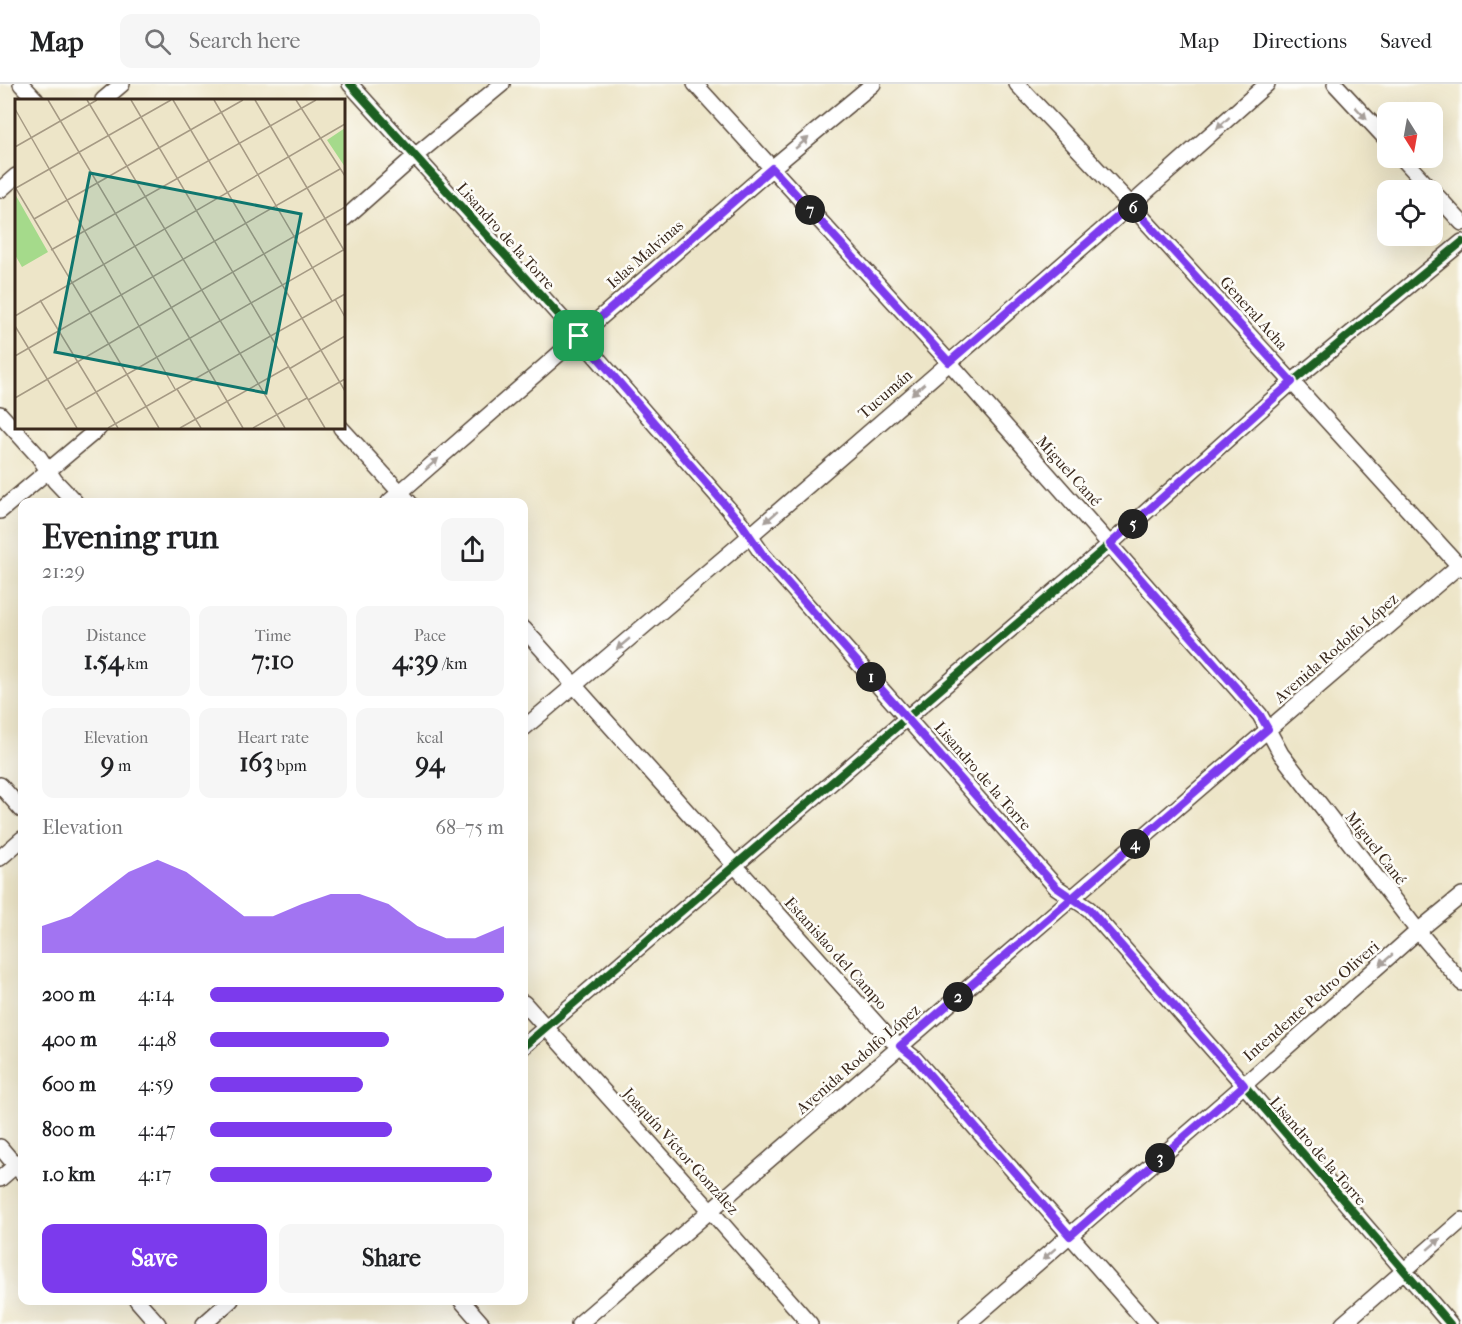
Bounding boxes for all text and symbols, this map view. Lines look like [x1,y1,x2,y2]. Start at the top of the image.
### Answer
search box [120,14,540,68]
text: Map [30,25,84,58]
icon: search [141,25,174,58]
text: Search here [189,28,300,54]
text: Map [1179,29,1219,53]
text: Directions [1252,29,1347,53]
text: Saved [1380,29,1432,53]
inset map [15,99,345,429]
north arrow [1377,102,1443,168]
map controls [1377,102,1443,246]
one-way arrow [1354,105,1368,120]
one-way arrow [1216,116,1231,129]
one-way arrow [794,137,810,150]
street label: Lisandro de la Torre [453,178,559,294]
button: locate [1377,180,1443,246]
pin: 6 [1118,193,1148,223]
pin: 7 [795,195,825,225]
text: 6 [1129,198,1137,217]
text: 7 [806,200,814,219]
street label: Islas Malvinas [603,216,687,292]
street label: General Acha [1216,272,1292,354]
pin [553,310,604,361]
icon: arrive [562,319,595,352]
street label: Tucumán [854,365,916,423]
one-way arrow [911,382,926,395]
street label: Miguel Cané [1032,432,1106,510]
one-way arrow [424,457,440,470]
pin: 5 [1118,509,1148,539]
one-way arrow [764,510,779,523]
text: 5 [1130,514,1136,533]
text: Evening run [42,518,219,557]
button: share [441,518,504,581]
text: 21:29 [42,560,85,583]
street label: Avenida Rodolfo López [1269,589,1402,708]
text: Distance [86,626,146,645]
text: Time [255,626,291,645]
text: Pace [414,626,446,645]
one-way arrow [615,637,631,650]
text: 1.54 [84,645,123,676]
text: 7:10 [252,645,294,676]
text: 4:39 [393,645,439,676]
text: km [123,654,148,673]
text: /km [439,654,467,673]
pin: 1 [856,662,886,692]
text: 1 [868,667,874,686]
street label: Lisandro de la Torre [931,718,1035,834]
text: Elevation [84,728,148,747]
text: Heart rate [237,728,309,747]
text: kcal [417,728,443,747]
text: 9 [101,747,114,778]
text: 163 [239,747,273,778]
text: 94 [416,747,444,778]
text: m [114,756,131,775]
text: bpm [273,756,307,775]
street label: Miguel Cané [1341,807,1411,889]
text: Elevation [42,816,123,839]
text: 68–75 m [435,816,504,839]
pin: 4 [1120,829,1150,859]
text: 4 [1130,834,1140,853]
street label: Estanislao del Campo [781,893,891,1013]
street label: Intendente Pedro Oliveri [1239,937,1383,1065]
one-way arrow [1378,953,1393,967]
pin: 2 [943,982,973,1012]
text: 200 m [42,983,95,1006]
text: 4:14 [138,983,174,1006]
text: 2 [954,987,962,1006]
street label: Avenida Rodolfo López [791,1000,924,1119]
text: 400 m [42,1028,97,1051]
text: 4:48 [138,1028,177,1051]
text: 600 m [42,1073,96,1096]
text: 4:59 [138,1073,174,1096]
street label: Joaquín Víctor González [618,1082,743,1218]
street label: Lisandro de la Torre [1266,1093,1370,1209]
text: 800 m [42,1118,95,1141]
text: 4:47 [138,1118,176,1141]
pin: 3 [1145,1143,1175,1173]
text: 3 [1157,1148,1163,1167]
text: 1.0 km [42,1163,95,1186]
text: 4:17 [138,1163,171,1186]
button: Save [42,1224,267,1293]
button: Share [279,1224,504,1293]
one-way arrow [1426,1238,1441,1251]
one-way arrow [1042,1247,1057,1260]

